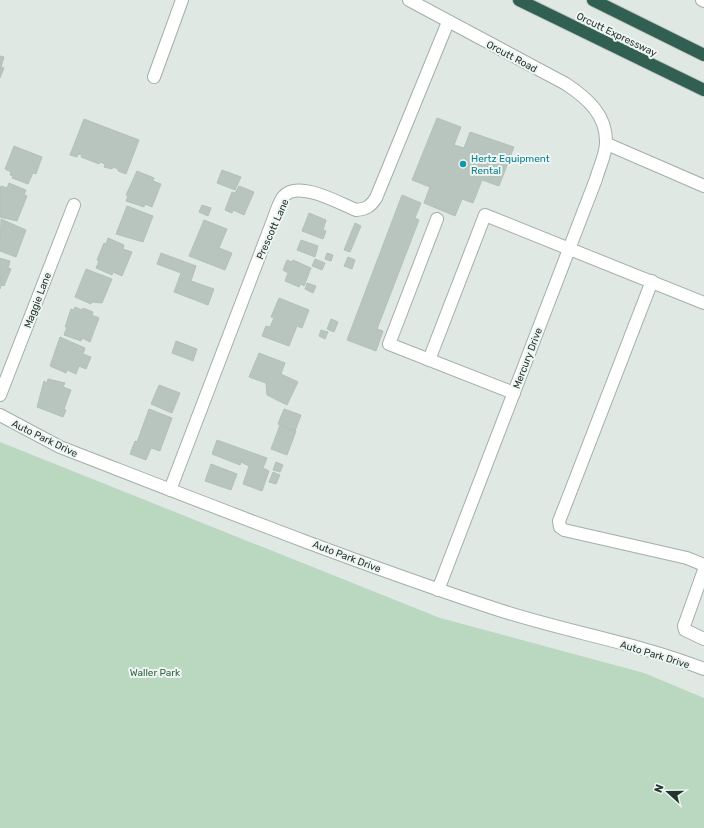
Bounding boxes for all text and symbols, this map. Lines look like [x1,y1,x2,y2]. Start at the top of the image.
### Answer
street label: Orcutt Expressway [574,10,659,60]
street label: Orcutt Road [484,38,539,75]
place label: Hertz Equipment Rental [471,153,550,177]
marker: Hertz Equipment Rental [458,159,468,169]
street label: Prescott Lane [254,197,292,262]
street label: Maggie Lane [22,270,54,330]
street label: Mercury Drive [511,326,545,391]
street label: Auto Park Drive [10,418,80,460]
street label: Auto Park Drive [311,538,383,576]
street label: Auto Park Drive [619,639,691,671]
park label: Waller Park [130,667,181,679]
north arrow [648,772,688,812]
text: N [652,782,667,795]

